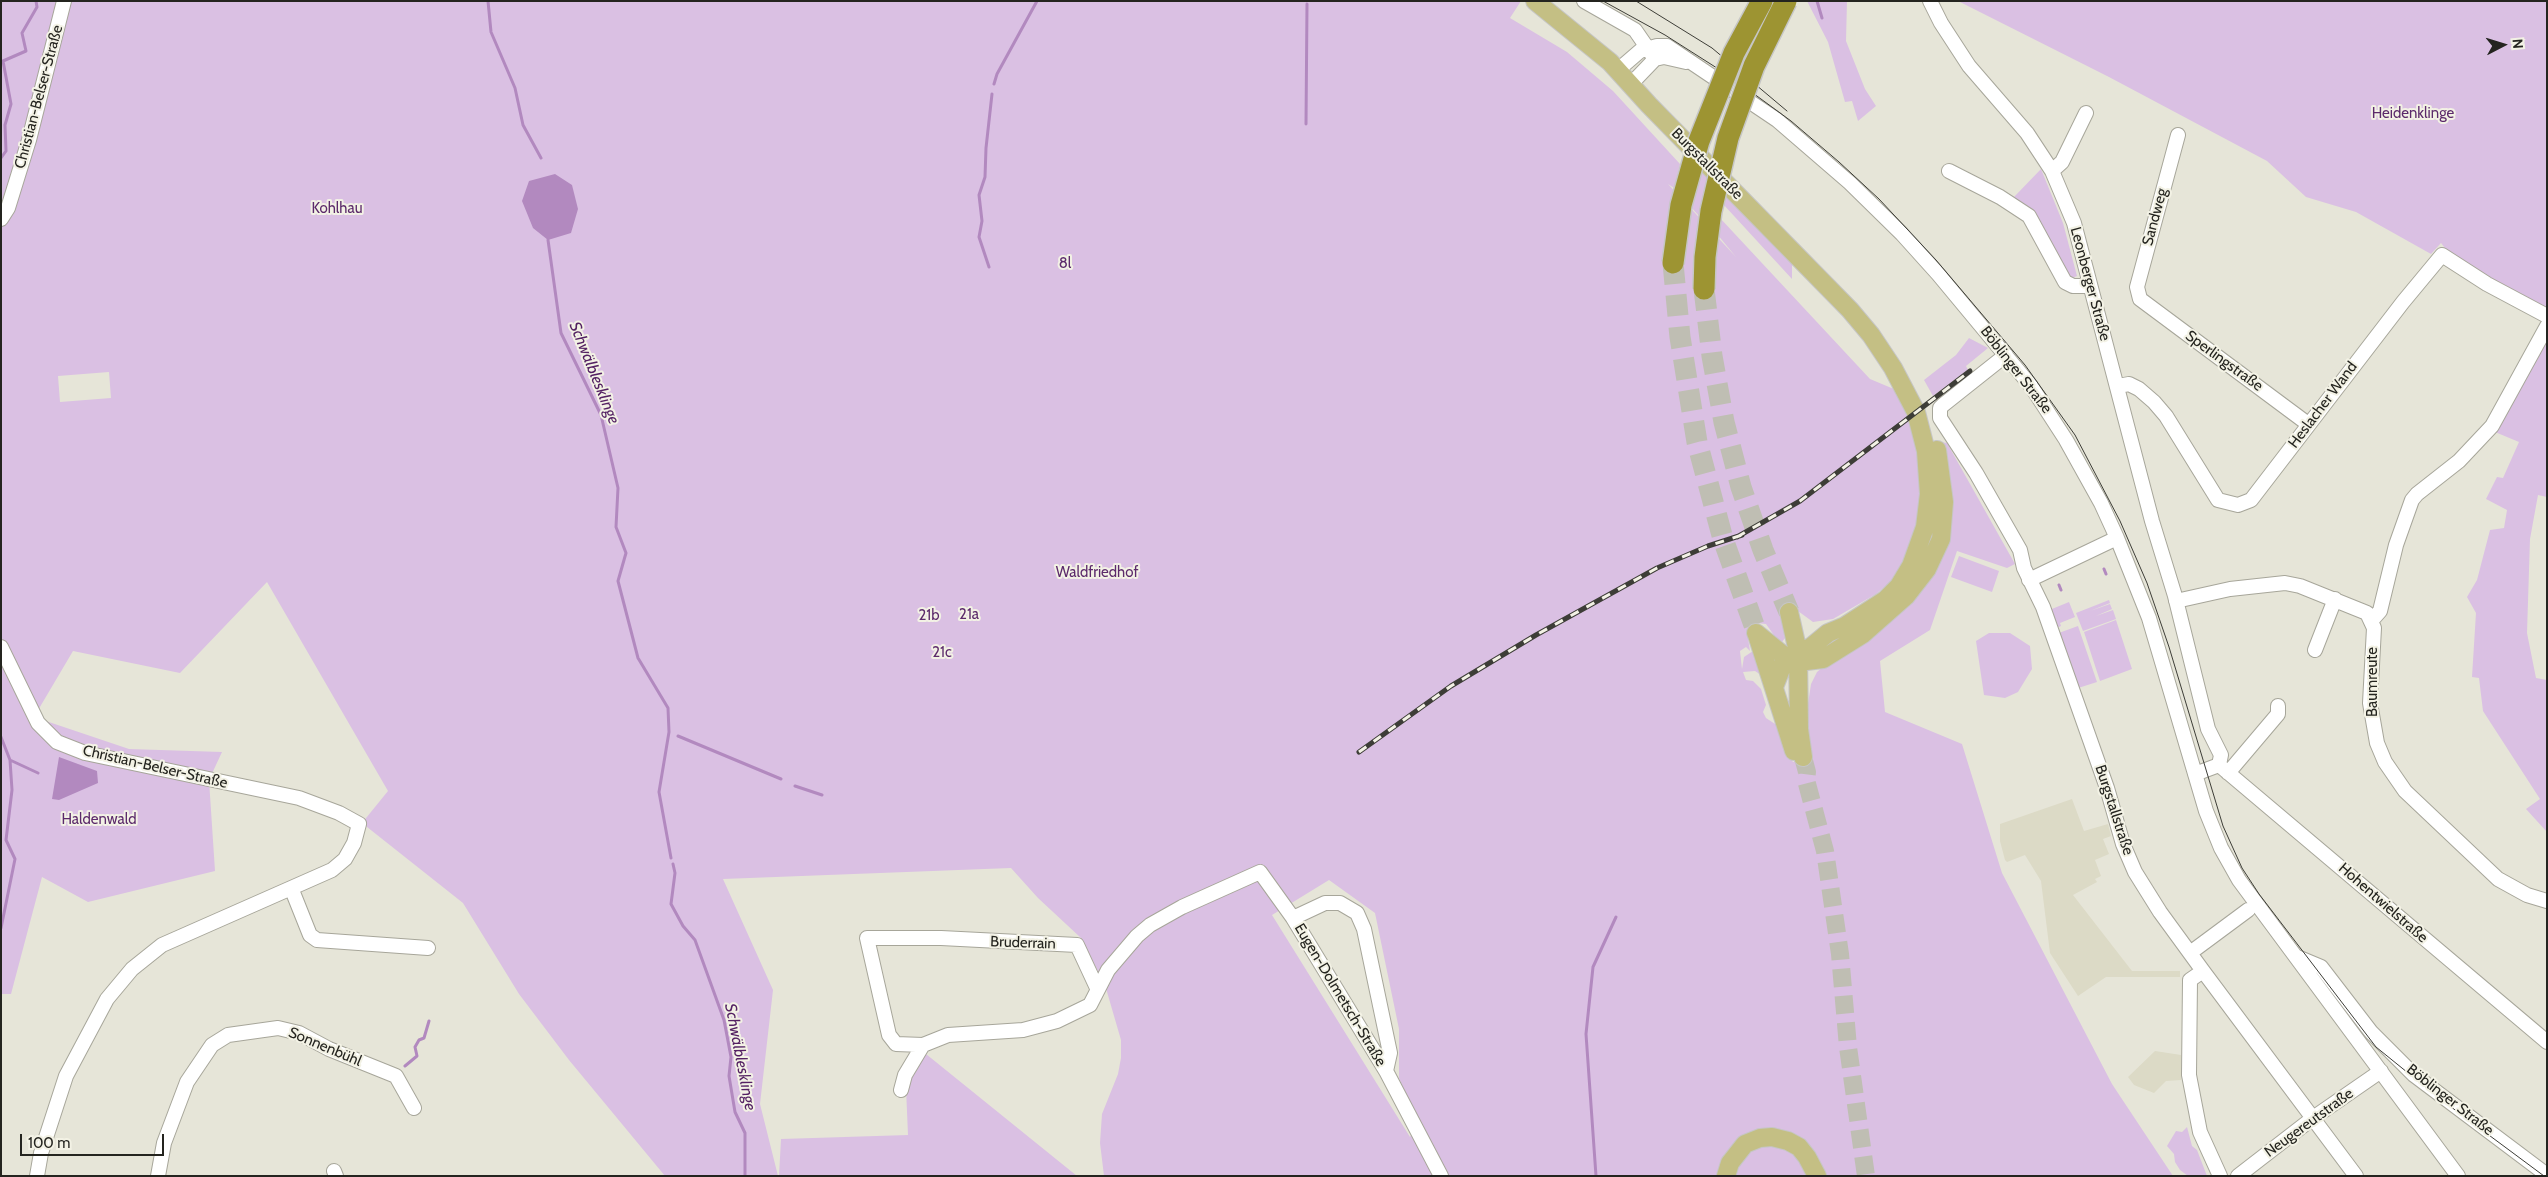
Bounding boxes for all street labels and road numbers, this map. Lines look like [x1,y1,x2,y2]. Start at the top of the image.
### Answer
street label: Christian-Belser-Straße [11,23,67,171]
street label: Burgstallstraße [1667,124,1747,204]
street label: Sandweg [2139,186,2171,248]
street label: Leonberger Straße [2066,225,2114,343]
street label: Böblinger Straße [1976,323,2056,417]
street label: Sperlingstraße [2182,327,2266,395]
street label: Heslacher Wand [2285,358,2361,452]
street label: Baumreute [2364,647,2382,717]
street label: Christian-Belser-Straße [81,742,229,792]
street label: Burgstallstraße [2091,763,2137,857]
street label: Hohentwielstraße [2335,859,2431,947]
street label: Eugen-Dolmetsch-Straße [1290,920,1390,1070]
street label: Bruderrain [990,933,1056,953]
street label: Sonnenbühl [286,1024,364,1070]
street label: Böblinger Straße [2403,1060,2497,1140]
street label: Neugereutstraße [2261,1085,2357,1161]

